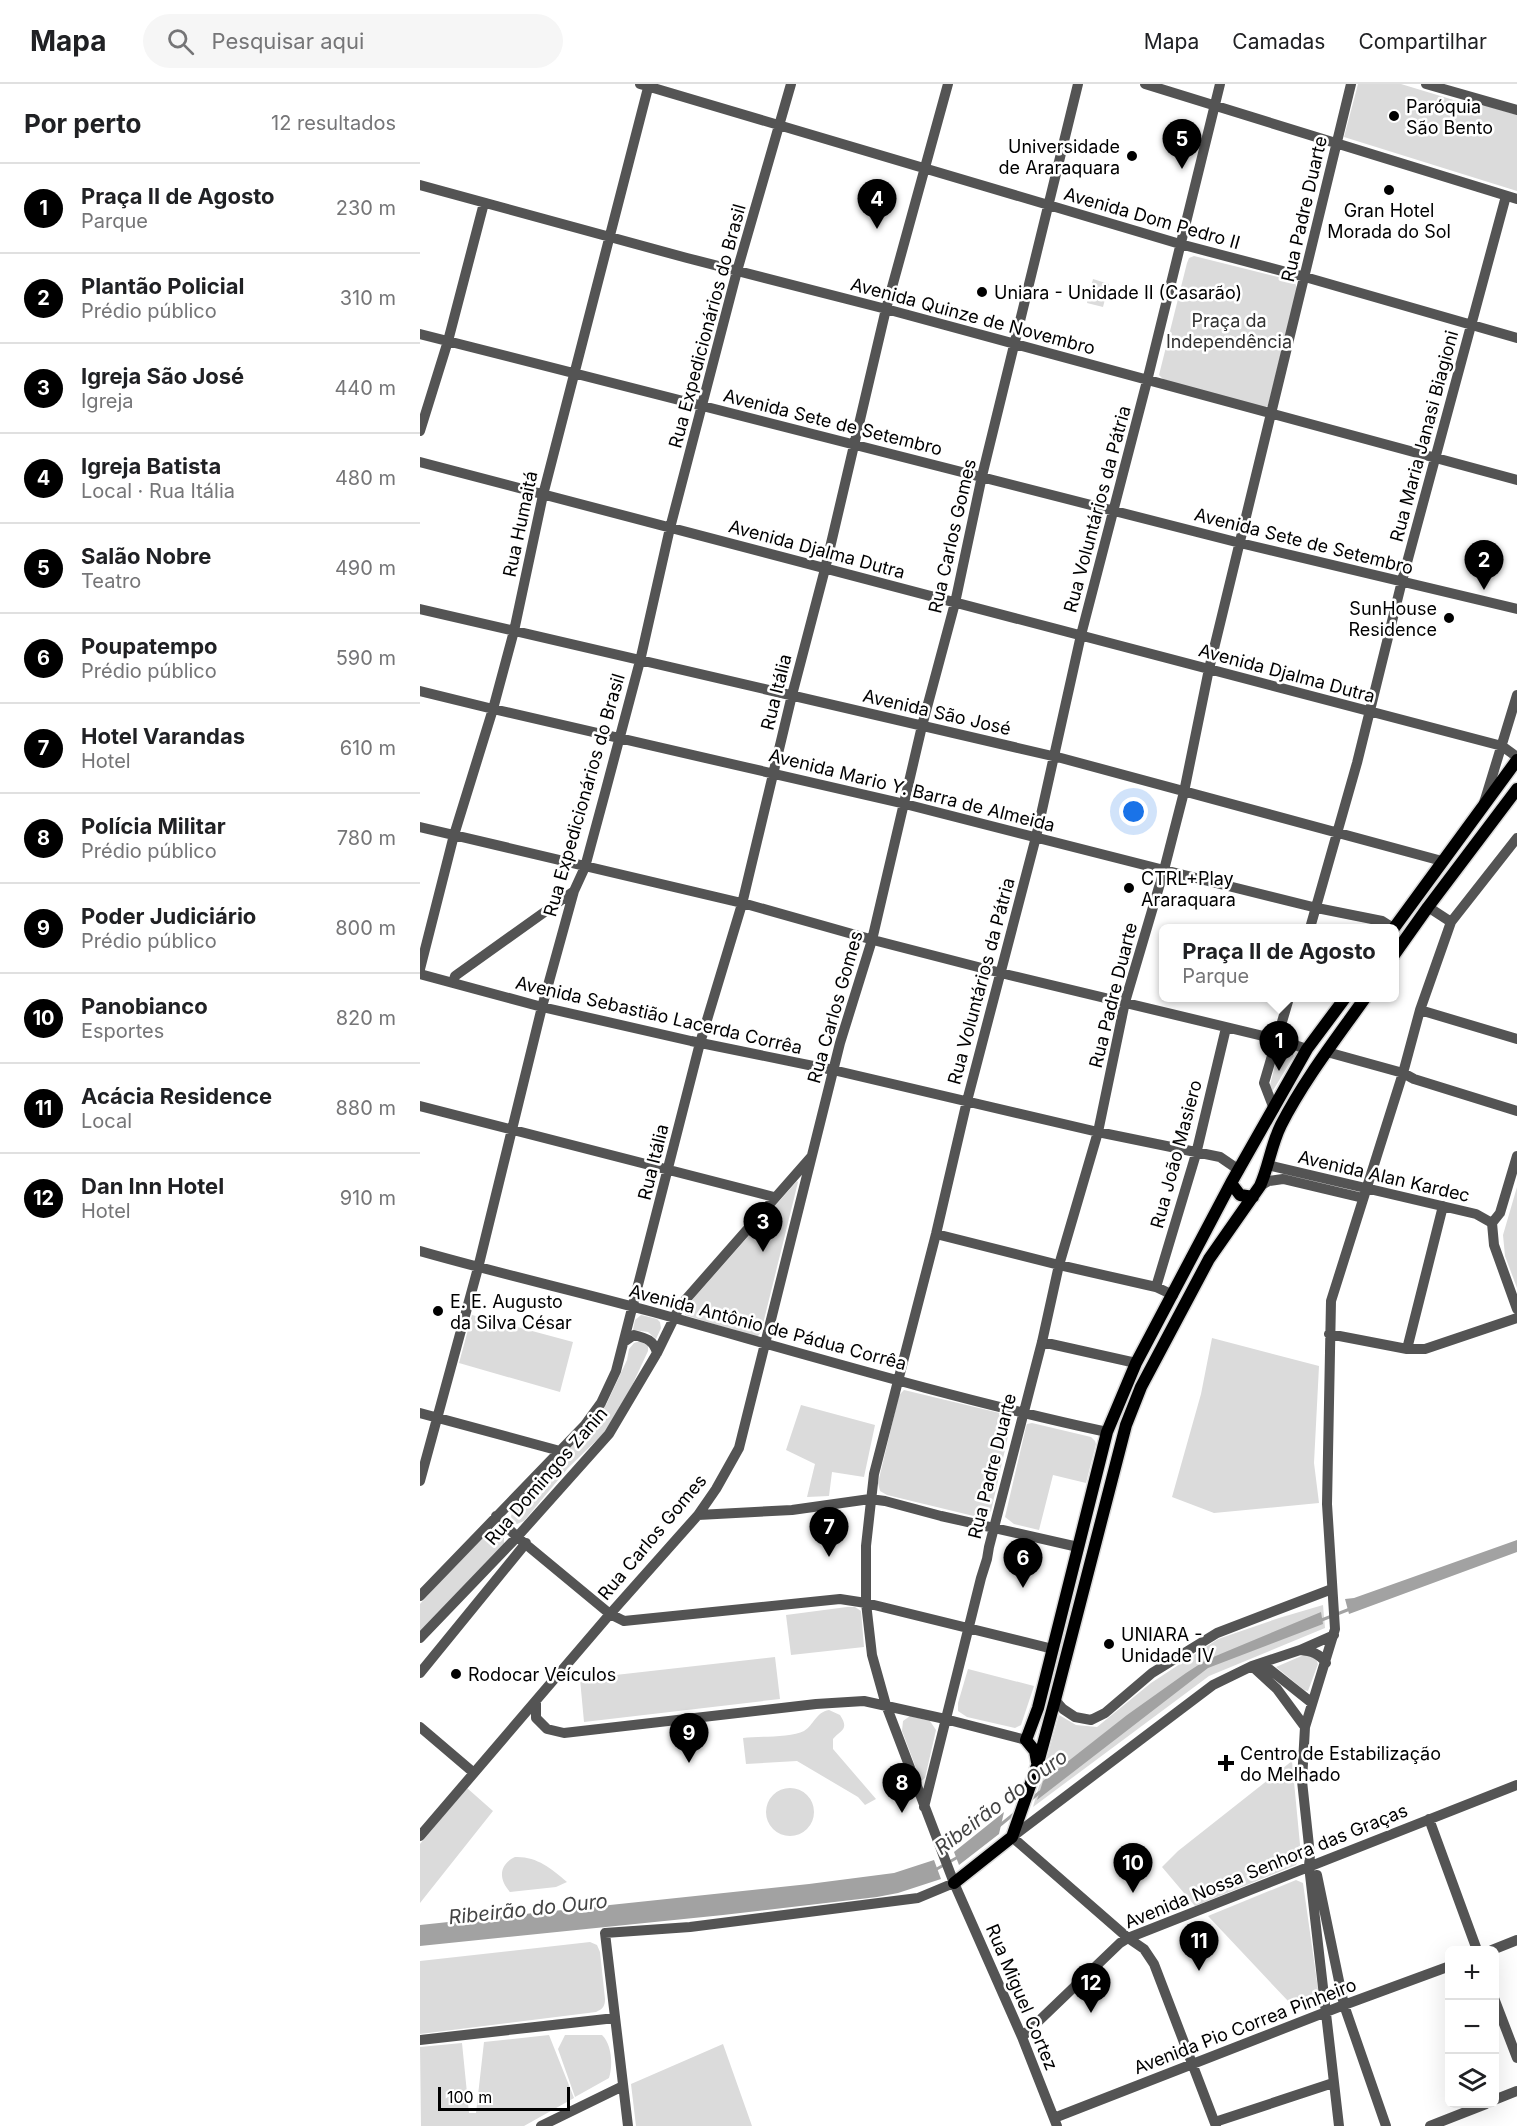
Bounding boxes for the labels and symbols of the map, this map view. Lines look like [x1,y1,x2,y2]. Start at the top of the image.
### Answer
place label: Paróquia São Bento [1406,96,1493,138]
marker: Paróquia São Bento [1387,109,1401,123]
pin: 5 [1162,120,1202,169]
street label: Rua Padre Duarte [1277,134,1331,284]
place label: Universidade de Araraquara [999,136,1120,178]
marker: Universidade de Araraquara [1125,149,1139,163]
pin: 4 [858,180,896,229]
street label: Avenida Dom Pedro II [1062,183,1242,253]
marker: Gran Hotel Morada do Sol [1382,183,1396,197]
place label: Gran Hotel Morada do Sol [1327,200,1451,242]
street label: Rua Expedicionários do Brasil [664,202,750,450]
street label: Avenida Quinze de Novembro [848,273,1098,359]
place label: Uniara - Unidade II (Casarão) [994,282,1242,303]
marker: Uniara - Unidade II (Casarão) [975,285,989,299]
park label: Praça da Independência [1166,310,1292,352]
street label: Rua Maria Janasi Biagioni [1386,328,1462,544]
street label: Avenida Sete de Setembro [721,385,945,459]
street label: Rua Voluntários da Pátria [1059,403,1135,615]
street label: Rua Carlos Gomes [924,457,980,615]
street label: Rua Humaitá [499,469,541,579]
street label: Avenida Sete de Setembro [1192,504,1416,578]
street label: Avenida Djalma Dutra [726,515,908,583]
pin: 2 [1464,540,1504,590]
place label: SunHouse Residence [1348,598,1437,640]
marker: SunHouse Residence [1442,611,1456,625]
street label: Avenida Djalma Dutra [1196,639,1378,707]
street label: Rua Itália [756,652,796,732]
street label: Rua Expedicionários do Brasil [539,671,629,919]
street label: Avenida São José [861,685,1013,739]
street label: Avenida Mario Y. Barra de Almeida [767,744,1057,836]
your location [1119,797,1148,826]
place label: CTRL+Play Araraquara [1141,868,1236,910]
street label: Rua Voluntários da Pátria [943,875,1019,1087]
marker: CTRL+Play Araraquara [1122,881,1136,895]
street label: Rua Padre Duarte [1085,920,1141,1070]
street label: Rua Carlos Gomes [803,928,867,1086]
street label: Avenida Sebastião Lacerda Corrêa [514,972,804,1058]
pin: 1 [1260,1022,1298,1071]
street label: Rua João Masiero [1146,1078,1206,1230]
street label: Rua Itália [633,1122,673,1202]
street label: Avenida Alan Kardec [1296,1146,1472,1206]
pin: 3 [744,1202,782,1252]
street label: Avenida Antônio de Pádua Corrêa [627,1280,909,1374]
place label: E. E. Augusto da Silva César [450,1291,572,1333]
marker: E. E. Augusto da Silva César [431,1304,445,1318]
street label: Rua Padre Duarte [964,1391,1020,1541]
street label: Rua Domingos Zanin [481,1403,611,1549]
street label: Rua Carlos Gomes [593,1470,711,1604]
pin: 7 [810,1508,848,1557]
pin: 6 [1004,1538,1042,1588]
place label: UNIARA - Unidade IV [1121,1624,1214,1666]
marker: UNIARA - Unidade IV [1102,1637,1116,1651]
place label: Rodocar Veículos [468,1664,616,1685]
marker: Rodocar Veículos [449,1667,463,1681]
pin: 9 [670,1714,708,1763]
place label: Centro de Estabilização do Melhado [1240,1743,1441,1785]
water label: Ribeirão do Ouro [930,1744,1072,1860]
marker: Centro de Estabilização do Melhado [1217,1754,1235,1772]
pin: 8 [882,1764,922,1813]
street label: Avenida Nossa Senhora das Graças [1121,1799,1411,1933]
pin: 10 [1114,1844,1152,1893]
water label: Ribeirão do Ouro [447,1889,609,1929]
street label: Rua Miguel Cortez [982,1921,1062,2073]
pin: 11 [1180,1922,1218,1971]
pin: 12 [1072,1964,1110,2013]
street label: Avenida Pio Correa Pinheiro [1131,1974,1359,2078]
scale bar [438,2084,570,2112]

